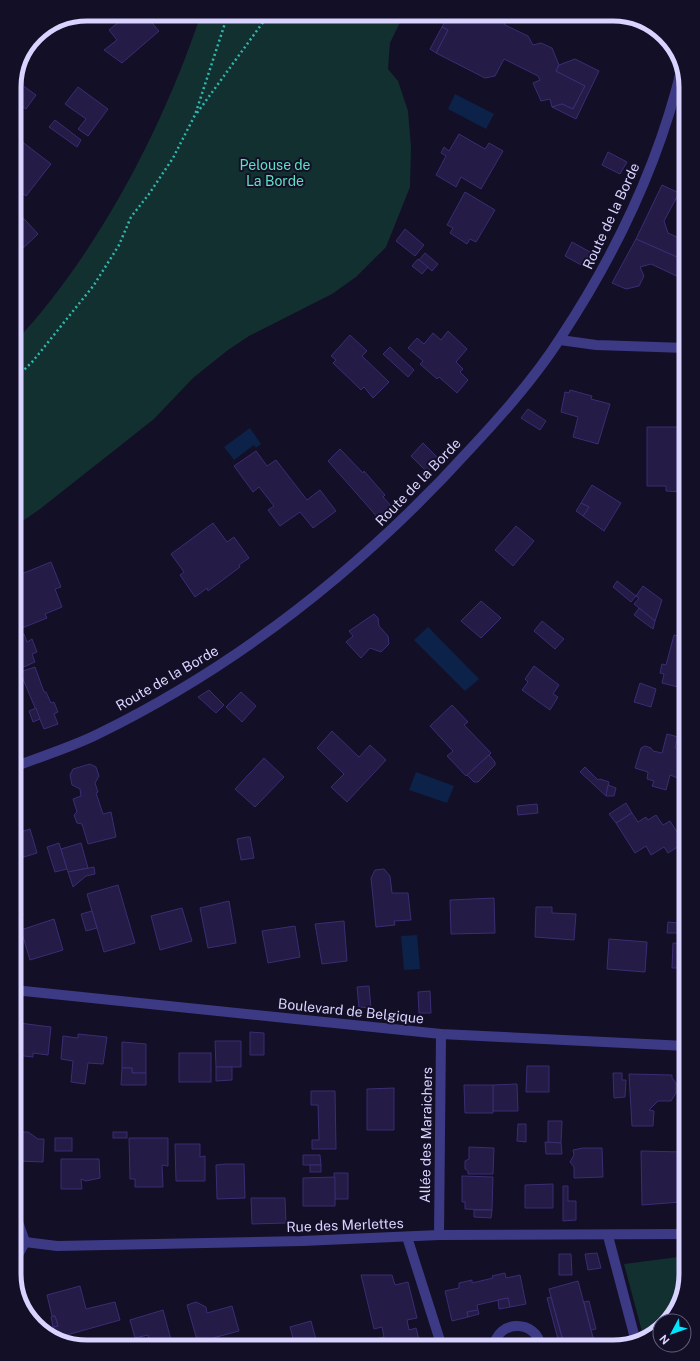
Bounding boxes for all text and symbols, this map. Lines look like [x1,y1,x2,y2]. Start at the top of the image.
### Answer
park label: Pelouse de La Borde [239,157,311,189]
street label: Route de la Borde [579,160,643,272]
street label: Route de la Borde [372,435,464,529]
street label: Route de la Borde [113,642,221,714]
street label: Boulevard de Belgique [277,995,425,1027]
street label: Allée des Maraichers [417,1067,435,1203]
street label: Rue des Merlettes [286,1215,404,1235]
north arrow [652,1313,692,1353]
text: N [657,1332,672,1347]

